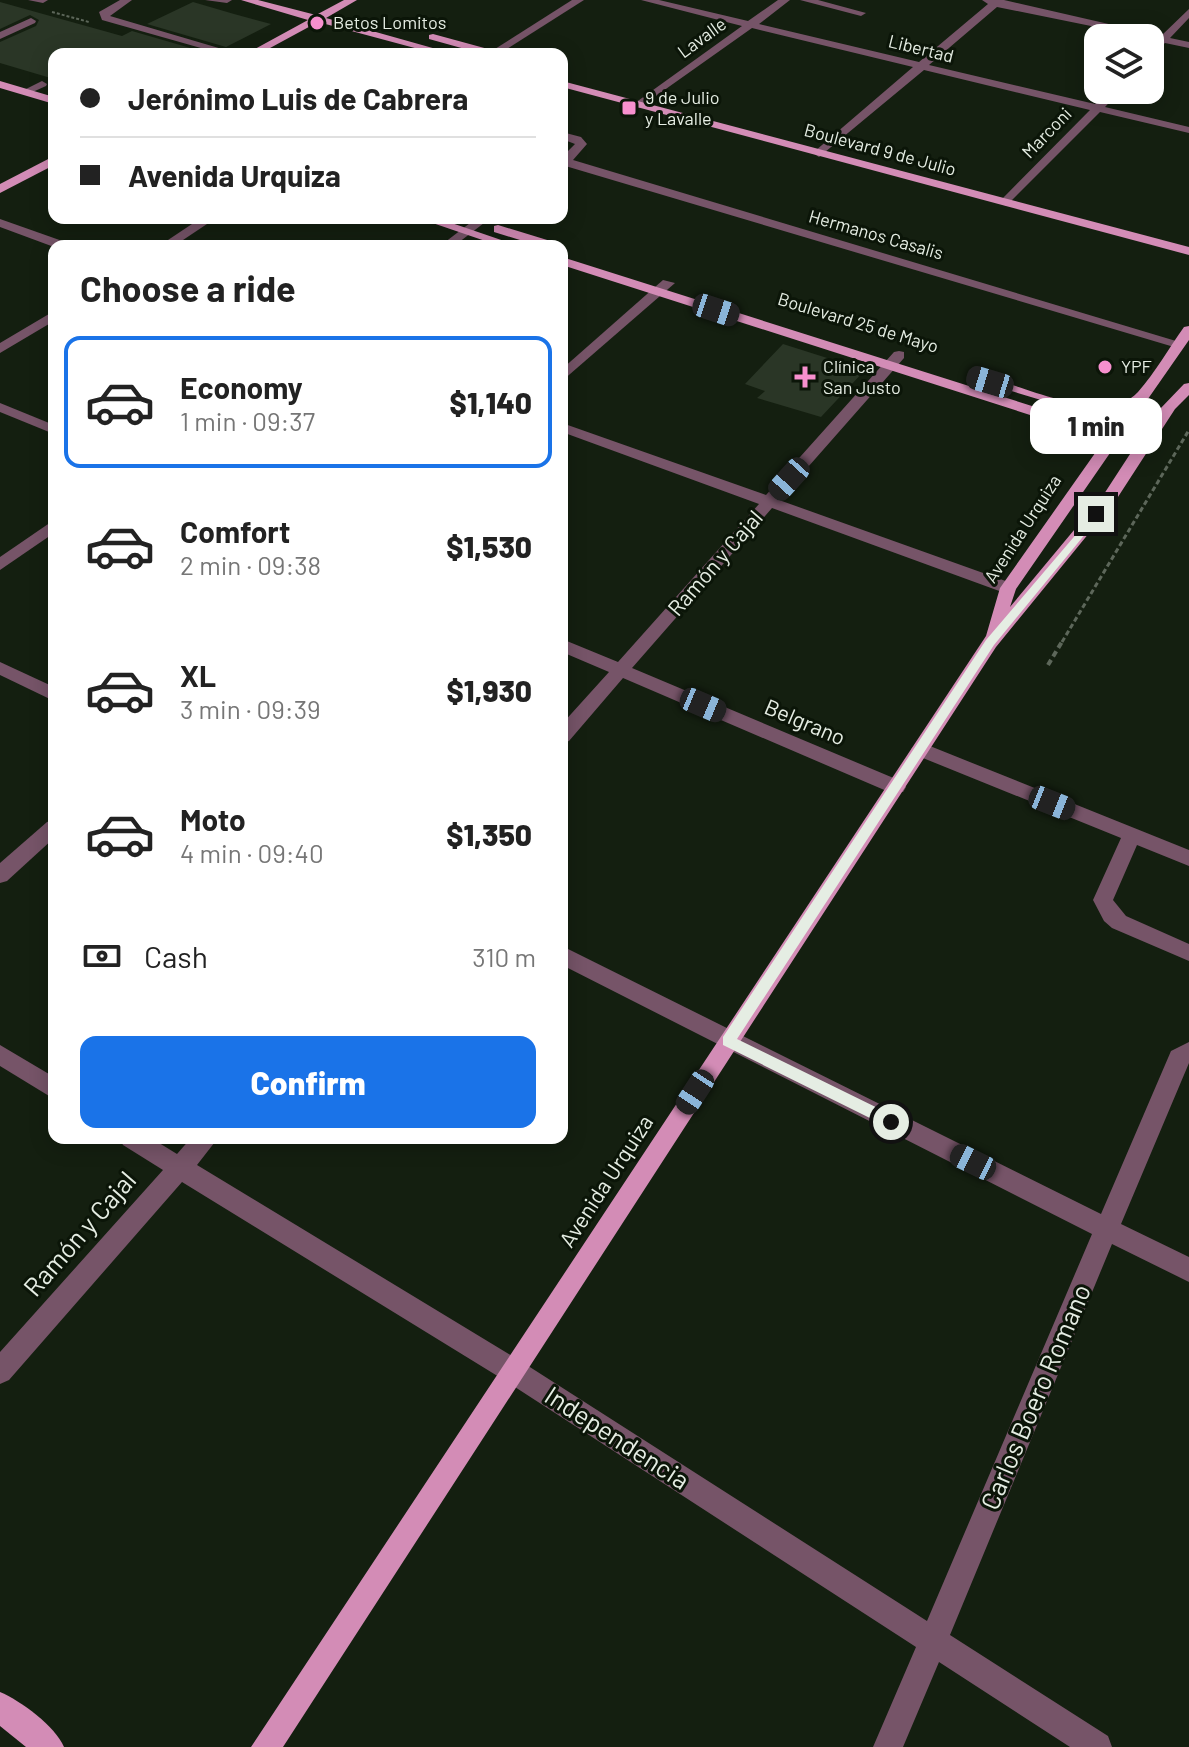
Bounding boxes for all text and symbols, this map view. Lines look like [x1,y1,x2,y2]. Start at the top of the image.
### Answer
place label: Betos Lomitos [333,11,446,33]
street label: Lavalle [673,12,730,62]
marker: Betos Lomitos [308,14,326,32]
map controls [1084,24,1164,104]
button: layers [1084,24,1164,104]
street label: Libertad [886,29,956,67]
text: Jerónimo Luis de Cabrera [128,80,468,116]
place label: 9 de Julio y Lavalle [645,86,720,129]
marker: 9 de Julio y Lavalle [620,99,638,117]
street label: Marconi [1017,102,1076,162]
street label: Boulevard 9 de Julio [802,118,959,180]
text: Avenida Urquiza [128,157,341,193]
street label: Hermanos Casalis [806,204,946,264]
text: Choose a ride [80,266,296,309]
street label: Boulevard 25 de Mayo [775,287,941,357]
car [689,291,743,329]
place label: Clínica San Justo [823,355,901,398]
place label: YPF [1121,355,1152,377]
marker: YPF [1096,358,1114,376]
car [964,364,1016,400]
icon: car [84,366,156,438]
marker: Clínica San Justo [794,366,816,388]
text: Economy [180,369,303,405]
text: $1,140 [450,384,532,420]
callout: 1 min [1030,398,1162,454]
text: 1 min · 09:37 [180,405,315,436]
text: 1 min [1067,410,1125,441]
car [764,453,814,505]
street label: Avenida Urquiza [979,470,1065,587]
route end [1078,496,1114,532]
street label: Ramón y Cajal [661,504,767,620]
icon: car [84,510,156,582]
text: Comfort [180,513,290,549]
text: $1,530 [446,528,532,564]
text: 2 min · 09:38 [180,549,321,580]
icon: car [84,654,156,726]
text: XL [180,657,216,693]
text: $1,930 [447,672,532,708]
car [676,685,730,725]
street label: Belgrano [761,692,850,750]
text: 3 min · 09:39 [180,693,321,724]
car [1025,783,1079,823]
icon: car [84,798,156,870]
text: Moto [180,801,246,837]
text: $1,350 [446,816,532,852]
text: 4 min · 09:40 [180,837,324,868]
icon: cash [80,934,124,978]
text: Cash [144,938,208,974]
text: 310 m [472,941,536,972]
button: Confirm [80,1036,536,1128]
car [672,1065,718,1119]
route start [873,1104,909,1140]
street label: Avenida Urquiza [553,1110,658,1251]
car [946,1141,1000,1183]
street label: Ramón y Cajal [16,1164,142,1302]
street label: Carlos Boero Romano [973,1279,1096,1514]
street label: Independencia [540,1379,696,1495]

